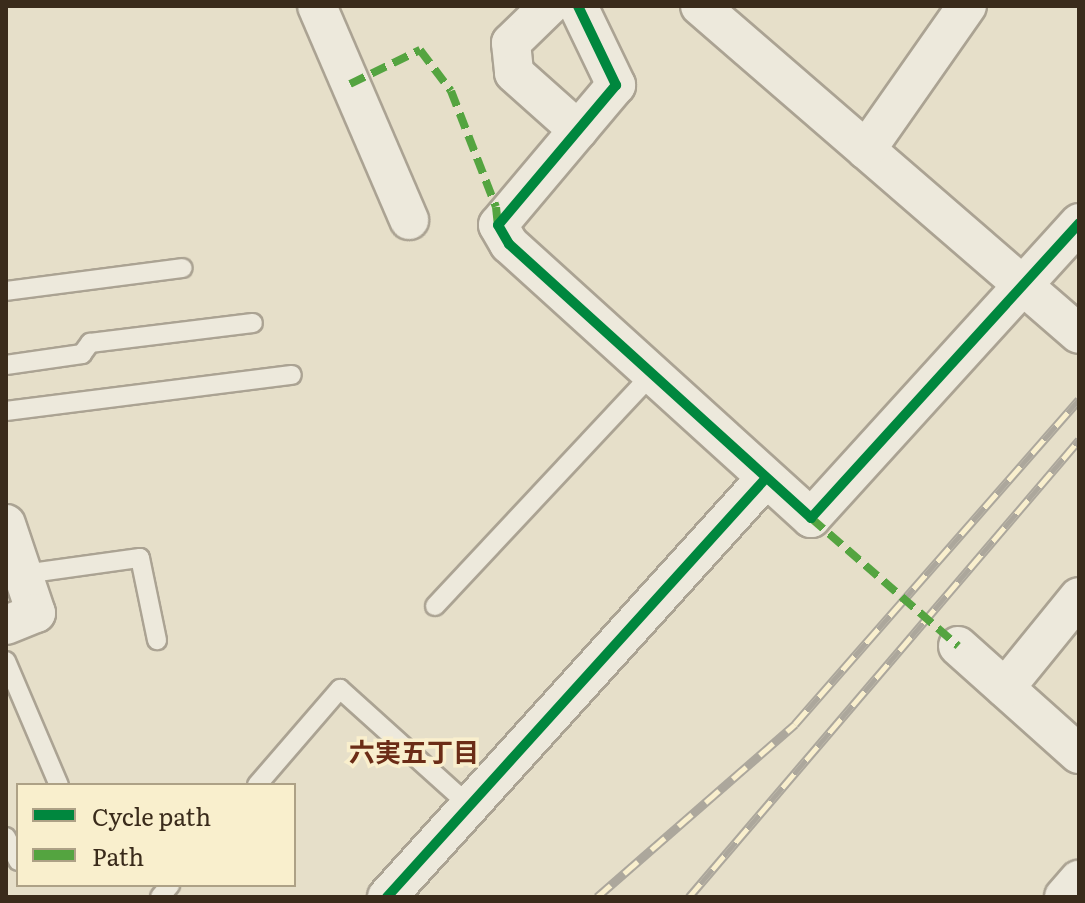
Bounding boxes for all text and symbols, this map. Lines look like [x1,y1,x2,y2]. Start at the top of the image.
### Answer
district label: 六実五丁目 [349,735,479,767]
legend [16,783,296,887]
text: Cycle path [92,798,211,833]
text: Path [92,838,144,873]

